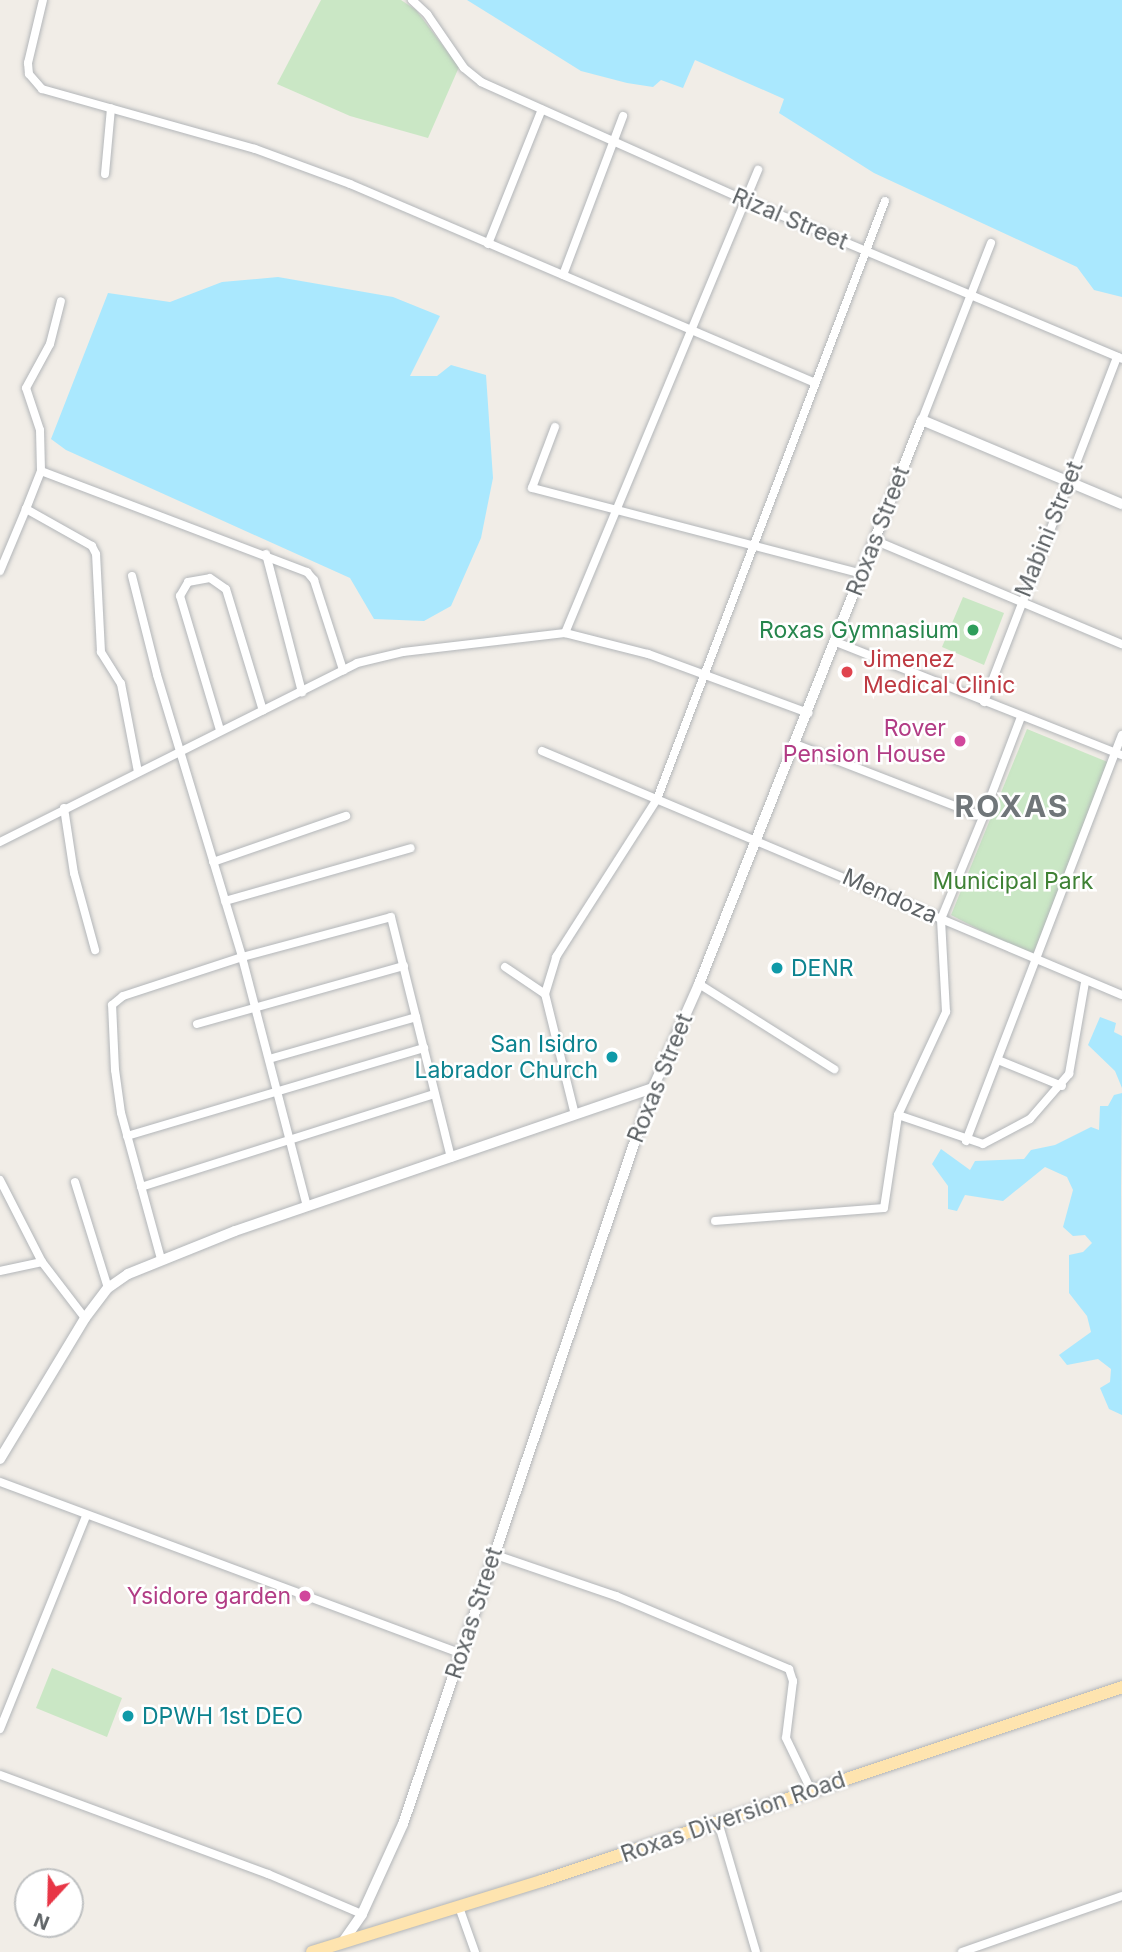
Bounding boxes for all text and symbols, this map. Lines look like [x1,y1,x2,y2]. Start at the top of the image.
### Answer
street label: Rizal Street [728,182,852,256]
street label: Mabini Street [1009,457,1089,601]
street label: Roxas Street [841,462,915,600]
place label: Roxas Gymnasium [759,616,959,644]
marker: Roxas Gymnasium [965,622,981,638]
place label: Jimenez Medical Clinic [863,645,1015,699]
marker: Jimenez Medical Clinic [837,662,857,682]
place label: Rover Pension House [783,714,946,768]
marker: Rover Pension House [952,733,968,749]
district label: ROXAS [955,788,1069,824]
street label: Mendoza [838,863,942,929]
park label: Municipal Park [933,867,1093,895]
place label: DENR [791,954,854,982]
marker: DENR [769,960,785,976]
street label: Roxas Street [622,1009,698,1147]
place label: San Isidro Labrador Church [414,1030,598,1084]
marker: San Isidro Labrador Church [604,1049,620,1065]
street label: Roxas Street [440,1544,508,1682]
place label: Ysidore garden [127,1582,291,1610]
marker: Ysidore garden [297,1588,313,1604]
place label: DPWH 1st DEO [142,1702,303,1730]
marker: DPWH 1st DEO [120,1708,136,1724]
street label: Roxas Diversion Road [617,1766,849,1868]
north arrow [14,1868,84,1938]
text: N [31,1908,53,1934]

